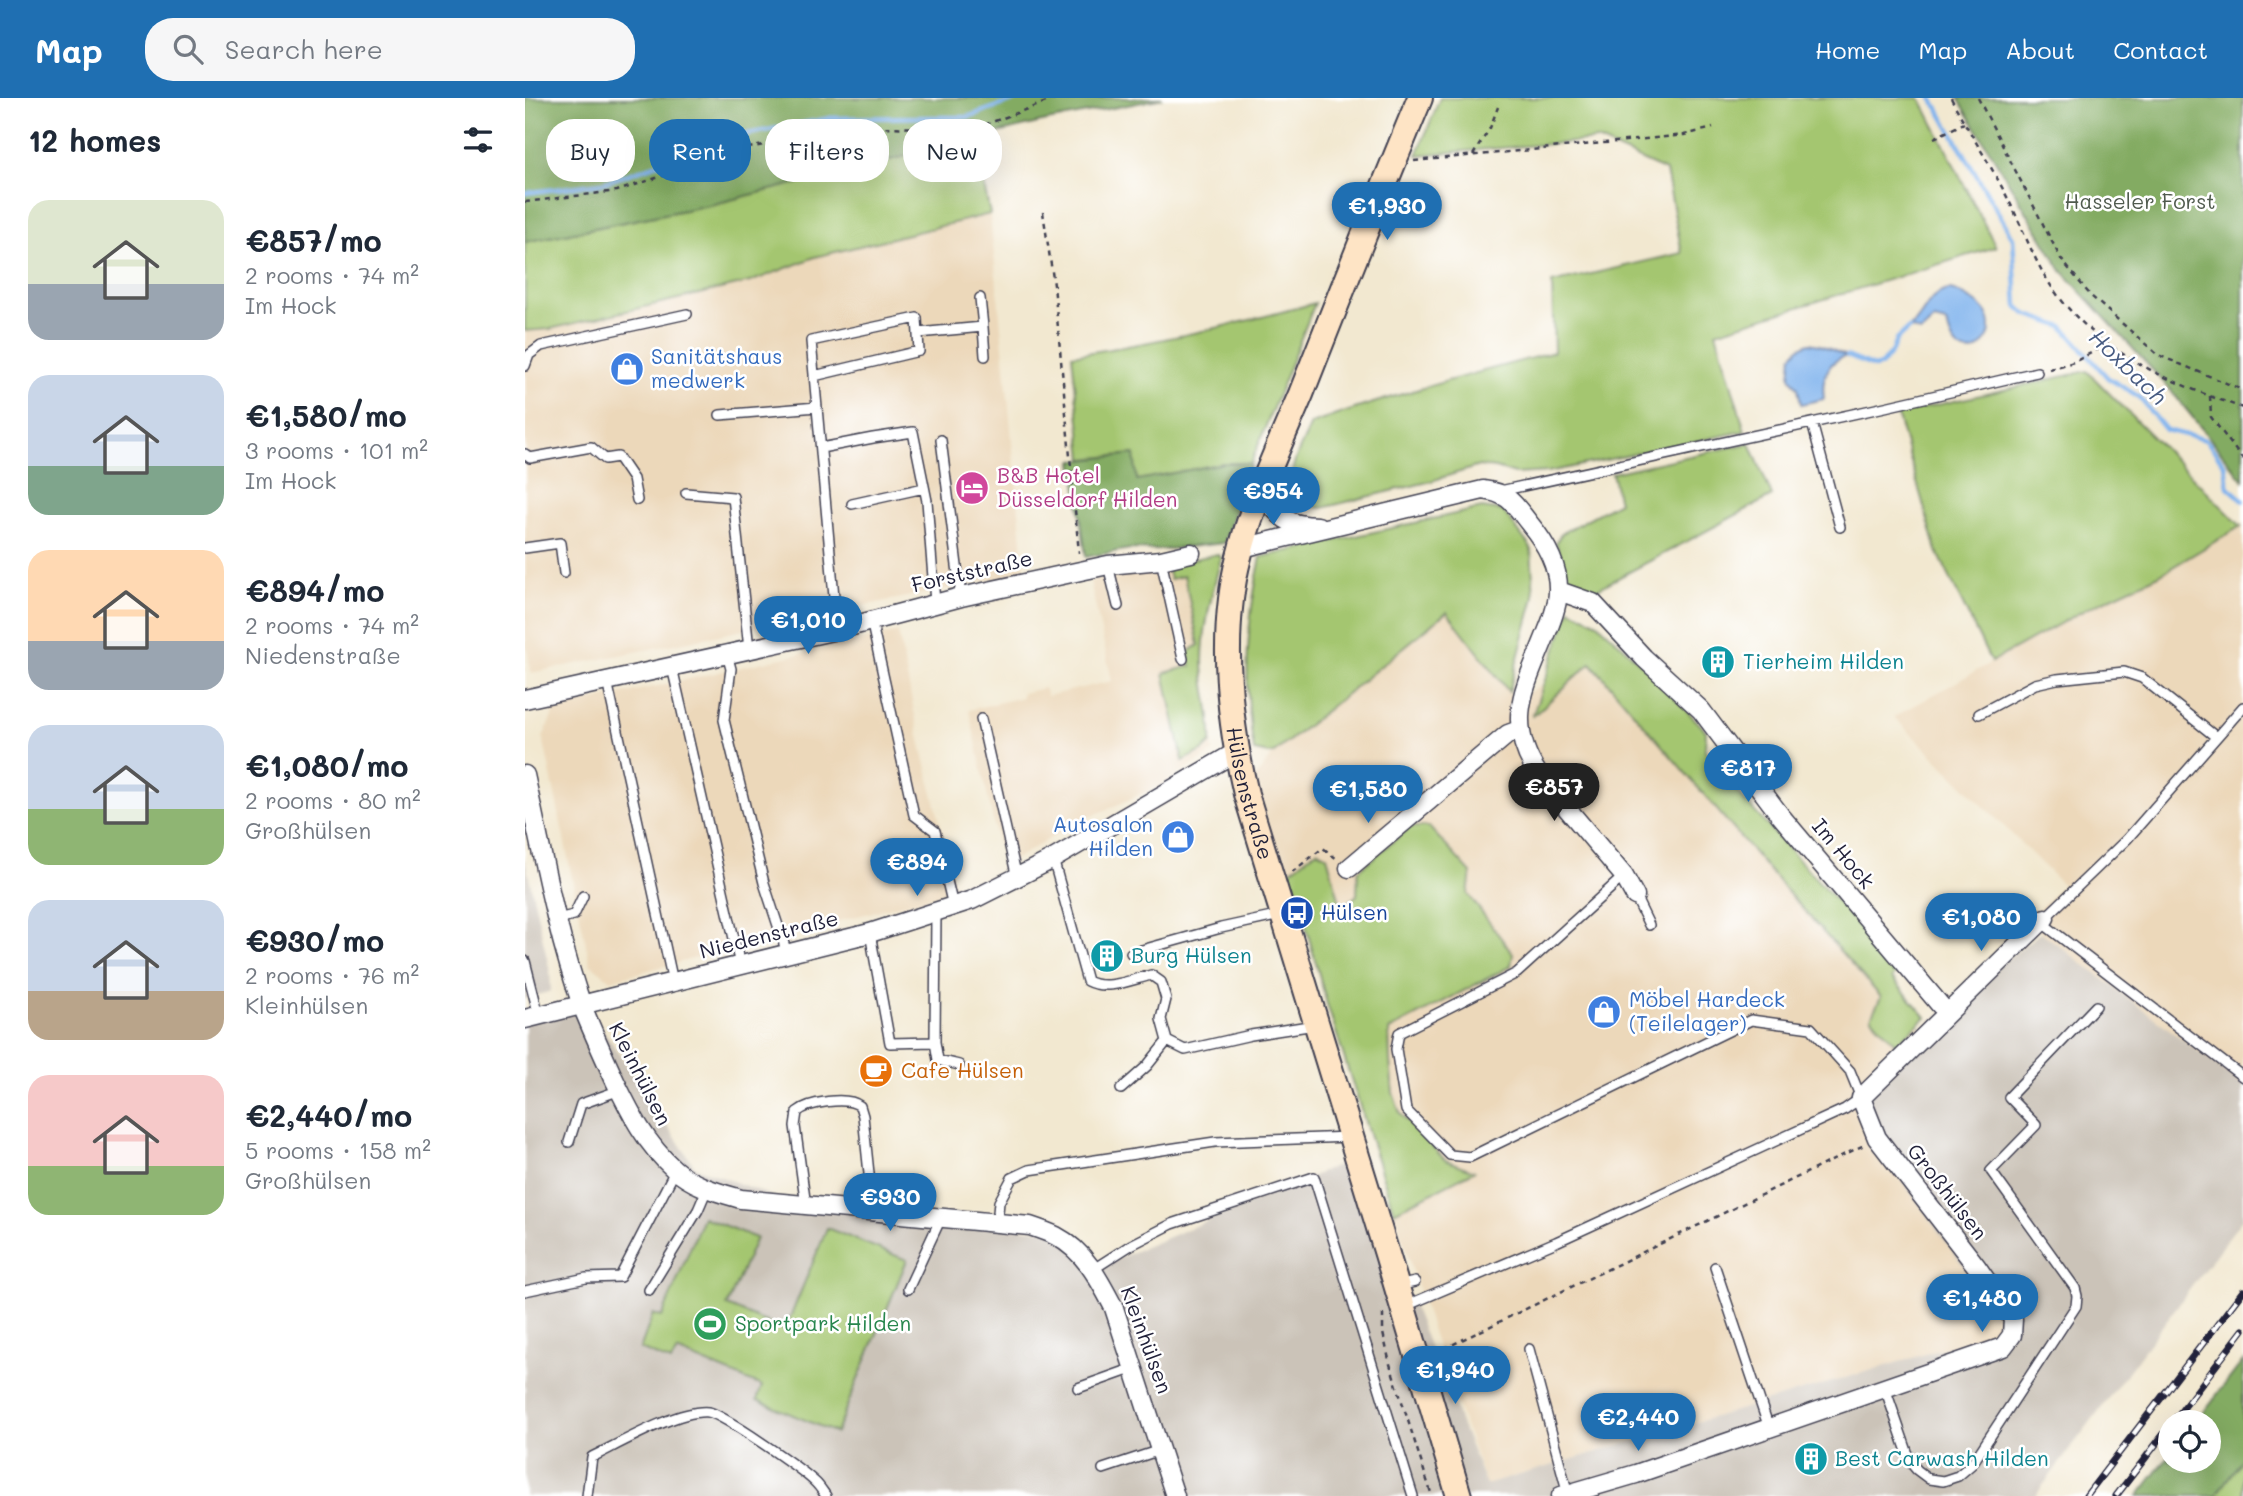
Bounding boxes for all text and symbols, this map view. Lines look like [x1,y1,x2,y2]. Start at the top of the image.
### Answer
search box [145,18,635,81]
text: Map [35,28,103,71]
icon: search [169,30,207,68]
text: Search here [225,32,383,66]
text: Home [1815,34,1880,65]
text: Map [1918,34,1967,65]
text: About [2005,34,2075,65]
text: Contact [2113,34,2208,65]
chip: Buy [546,119,635,182]
chip: Rent [649,119,751,182]
chip: Filters [765,119,889,182]
chip: New [903,119,1002,182]
text: 12 homes [28,120,161,160]
icon: filters [459,121,497,159]
pin: €1,930 [1330,183,1444,242]
park label: Hasseler Forst [2064,187,2216,214]
text: €1,930 [1348,190,1426,220]
text: €857/mo [245,220,382,260]
icon: home [84,228,168,312]
text: 2 rooms · 74 m² [245,260,419,290]
text: Im Hock [245,290,337,320]
water label: Hoxbach [2083,322,2174,411]
place label: Sanitätshaus medwerk [651,342,782,393]
shop icon: Sanitätshaus medwerk [608,350,646,388]
text: €1,580/mo [245,395,407,435]
icon: home [84,403,168,487]
text: 3 rooms · 101 m² [245,435,428,465]
place label: B&B Hotel Düsseldorf Hilden [997,461,1177,512]
text: Im Hock [245,465,337,495]
pin: €954 [1232,468,1314,527]
hotel icon: B&B Hotel Düsseldorf Hilden [953,469,991,507]
text: €954 [1243,475,1303,505]
street label: Forststraße [908,543,1035,598]
text: €894/mo [245,570,385,610]
icon: home [84,578,168,662]
pin: €1,010 [751,596,865,656]
text: €1,010 [770,604,846,634]
text: 2 rooms · 74 m² [245,610,419,640]
text: Niedenstraße [245,640,401,670]
building icon: Tierheim Hilden [1699,643,1737,681]
place label: Tierheim Hilden [1743,647,1904,674]
street label: Hülsenstraße [1221,725,1280,863]
pin: €817 [1707,744,1789,804]
text: €1,080/mo [245,745,409,785]
text: €817 [1720,752,1776,782]
icon: home [84,753,168,837]
pin: €857 [1513,764,1595,823]
pin: €1,580 [1311,766,1425,825]
text: €857 [1524,771,1584,801]
text: €1,580 [1329,773,1407,803]
text: 2 rooms · 80 m² [245,785,421,815]
place label: Autosalon Hilden [1053,810,1153,861]
street label: Im Hock [1807,812,1881,894]
text: Großhülsen [245,815,371,845]
shop icon: Autosalon Hilden [1159,818,1197,856]
pin: €894 [876,838,958,898]
text: €894 [886,846,948,876]
bus stop icon: Hülsen [1278,894,1316,932]
pin: €1,080 [1924,894,2038,953]
place label: Hülsen [1321,898,1388,925]
text: €1,080 [1941,901,2021,931]
street label: Niedenstraße [696,903,841,964]
text: €930/mo [245,920,384,960]
icon: home [84,928,168,1012]
building icon: Burg Hülsen [1088,937,1126,975]
place label: Burg Hülsen [1131,941,1252,968]
text: 2 rooms · 76 m² [245,960,419,990]
place label: Möbel Hardeck (Teilelager) [1629,985,1785,1036]
text: Kleinhülsen [245,990,368,1020]
shop icon: Möbel Hardeck (Teilelager) [1585,993,1623,1031]
street label: Kleinhülsen [604,1017,679,1130]
cafe icon: Cafe Hülsen [857,1052,895,1090]
place label: Cafe Hülsen [901,1056,1024,1083]
text: €2,440/mo [245,1095,412,1135]
icon: home [84,1103,168,1187]
text: 5 rooms · 158 m² [245,1135,431,1165]
street label: Großhülsen [1902,1137,1994,1245]
text: Großhülsen [245,1165,371,1195]
pin: €930 [849,1174,931,1233]
text: €930 [859,1181,921,1211]
pin: €1,480 [1925,1274,2039,1334]
street label: Kleinhülsen [1115,1282,1179,1397]
text: €1,480 [1942,1282,2022,1312]
sports icon: Sportpark Hilden [691,1305,729,1343]
place label: Sportpark Hilden [735,1309,911,1336]
pin: €1,940 [1398,1346,1512,1406]
text: €1,940 [1415,1354,1495,1384]
pin: €2,440 [1581,1394,1695,1453]
text: €2,440 [1597,1401,1679,1431]
map controls [2158,1410,2221,1473]
button: locate [2158,1410,2221,1473]
building icon: Best Carwash Hilden [1792,1440,1830,1478]
place label: Best Carwash Hilden [1835,1444,2049,1471]

